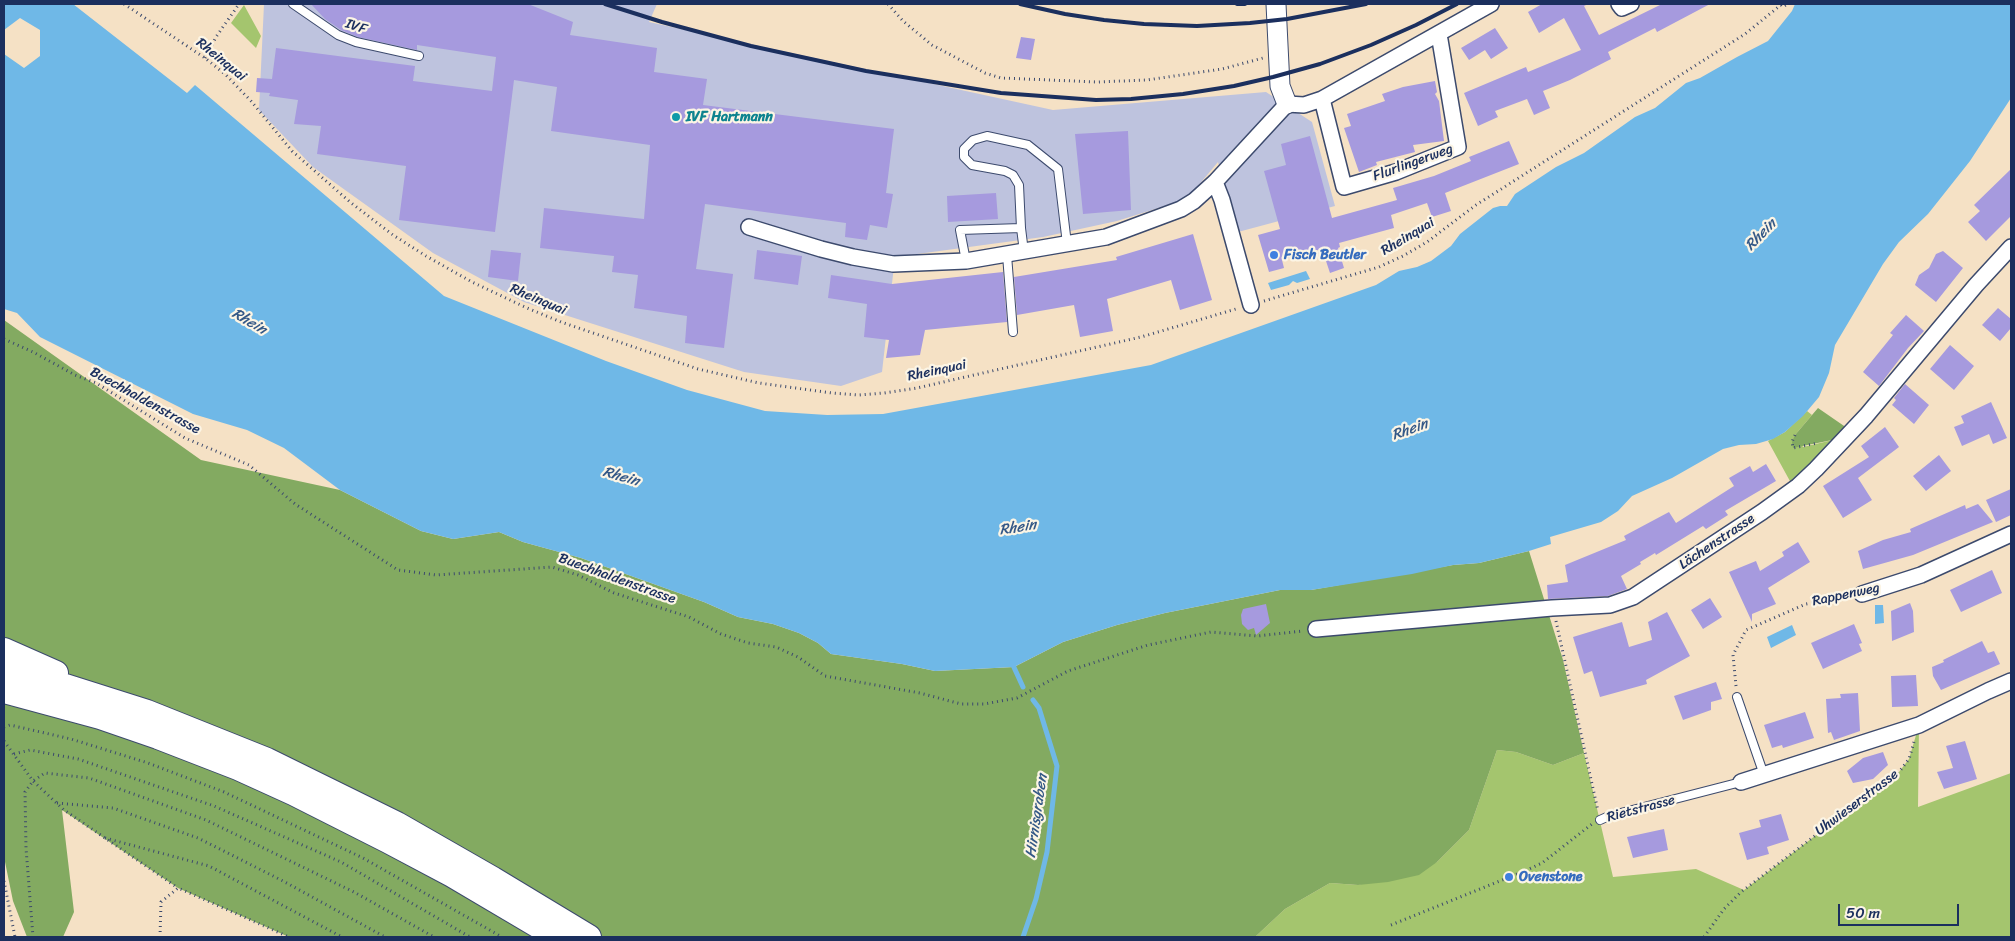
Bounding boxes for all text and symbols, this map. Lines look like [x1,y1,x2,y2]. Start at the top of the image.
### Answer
street label: IVF [343,16,369,38]
street label: Rheinquai [193,35,249,85]
place label: IVF Hartmann [686,109,773,125]
marker: IVF Hartmann [670,111,682,123]
street label: Flurlingerweg [1371,141,1455,185]
street label: Rheinquai [1378,214,1438,260]
water label: Rhein [1742,215,1780,255]
place label: Fisch Beutler [1284,247,1366,263]
marker: Fisch Beutler [1268,249,1280,261]
street label: Rheinquai [507,281,569,319]
water label: Rhein [229,305,269,339]
street label: Rheinquai [906,357,968,385]
street label: Buechhaldenstrasse [87,364,203,438]
water label: Rhein [1390,415,1430,445]
water label: Rhein [601,463,641,491]
street label: Lächenstrasse [1676,511,1758,573]
water label: Rhein [998,516,1038,540]
street label: Buechhaldenstrasse [556,550,678,608]
street label: Rappenweg [1811,580,1881,610]
street label: Uhwieserstrasse [1812,766,1902,840]
water label: Hirnisgraben [1022,773,1052,859]
street label: Rietstrasse [1605,792,1677,826]
place label: Ovenstone [1519,869,1583,885]
marker: Ovenstone [1503,871,1515,883]
scale bar [1840,894,1961,926]
text: 50 m [1846,900,1880,926]

